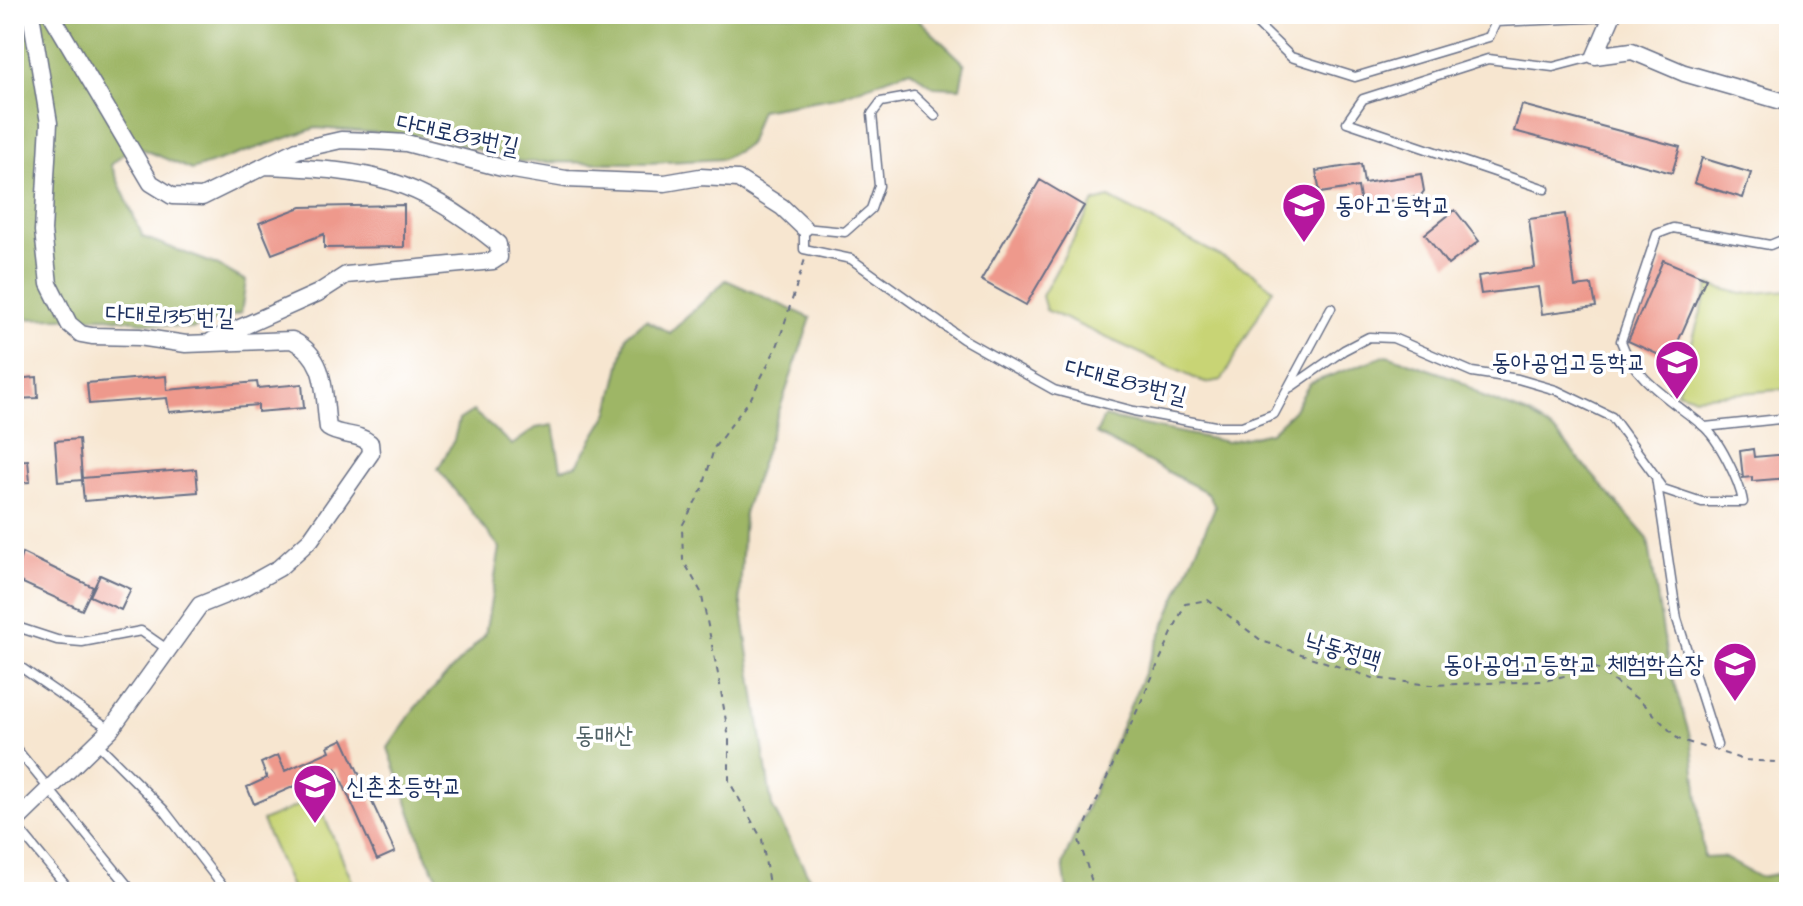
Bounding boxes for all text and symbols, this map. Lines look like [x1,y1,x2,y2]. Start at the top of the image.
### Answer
street label: 다대로83번길 [393,105,522,165]
school or university icon: 동아고등학교 [1280,181,1328,244]
place label: 동아고등학교 [1335,189,1451,223]
street label: 다대로135번길 [105,297,235,335]
school or university icon: 동아공업고등학교 [1653,338,1701,401]
place label: 동아공업고등학교 [1492,346,1646,380]
street label: 다대로83번길 [1061,350,1190,414]
street label: 낙동정맥 [1301,624,1385,678]
school or university icon: 동아공업고등학교 체험학습장 [1711,640,1759,703]
place label: 동아공업고등학교 체험학습장 [1443,648,1704,682]
park label: 동매산 [575,719,633,753]
school or university icon: 신촌초등학교 [291,762,339,825]
place label: 신촌초등학교 [346,770,462,804]

